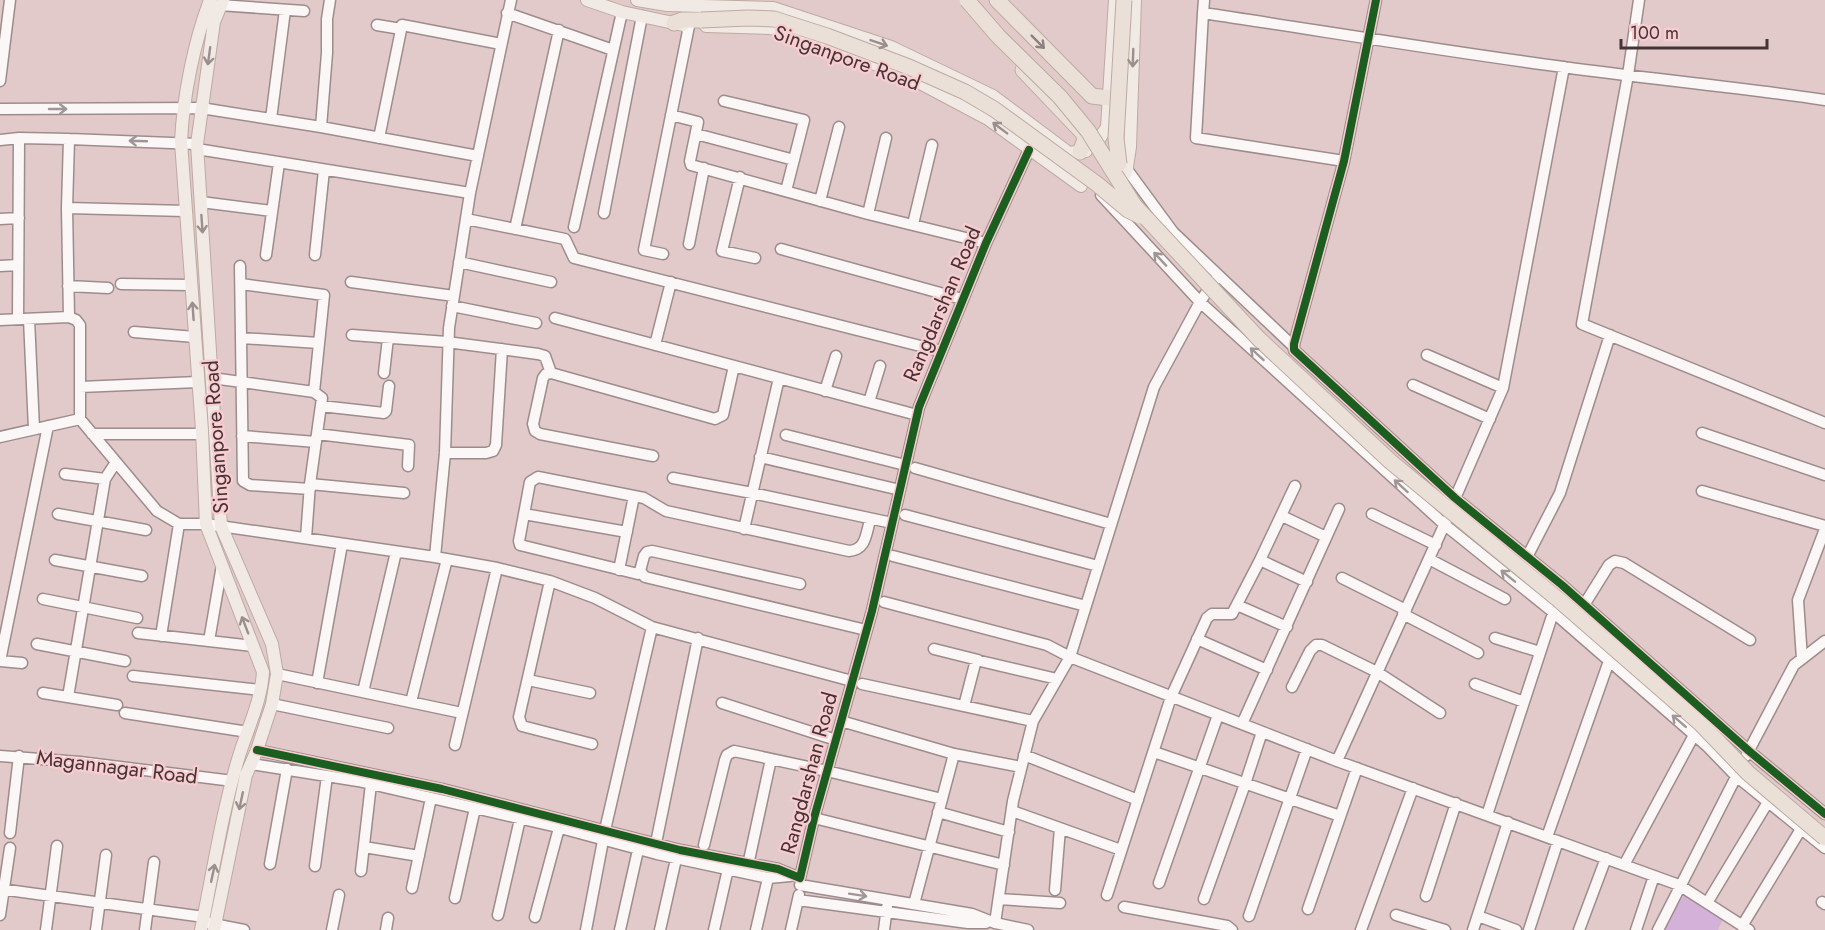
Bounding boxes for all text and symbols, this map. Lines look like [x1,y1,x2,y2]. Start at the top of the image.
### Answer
scale bar [1621,12,1766,50]
street label: Singanpore Road [770,18,924,98]
text: 100 m [1630,20,1679,46]
one-way arrow [1031,34,1045,49]
one-way arrow [869,38,888,49]
one-way arrow [203,46,214,66]
one-way arrow [1127,48,1139,68]
one-way arrow [48,103,68,115]
one-way arrow [992,122,1008,134]
one-way arrow [129,135,149,147]
one-way arrow [197,213,208,233]
street label: Rangdarshan Road [896,222,988,386]
one-way arrow [1154,252,1168,267]
one-way arrow [187,302,198,322]
one-way arrow [1250,347,1265,361]
street label: Singanpore Road [196,359,236,515]
one-way arrow [1394,478,1409,493]
one-way arrow [1500,569,1516,582]
one-way arrow [238,616,249,635]
street label: Rangdarshan Road [773,689,845,857]
one-way arrow [1672,714,1687,728]
street label: Magannagar Road [35,742,199,792]
one-way arrow [235,790,246,810]
one-way arrow [208,864,219,883]
one-way arrow [847,890,867,901]

